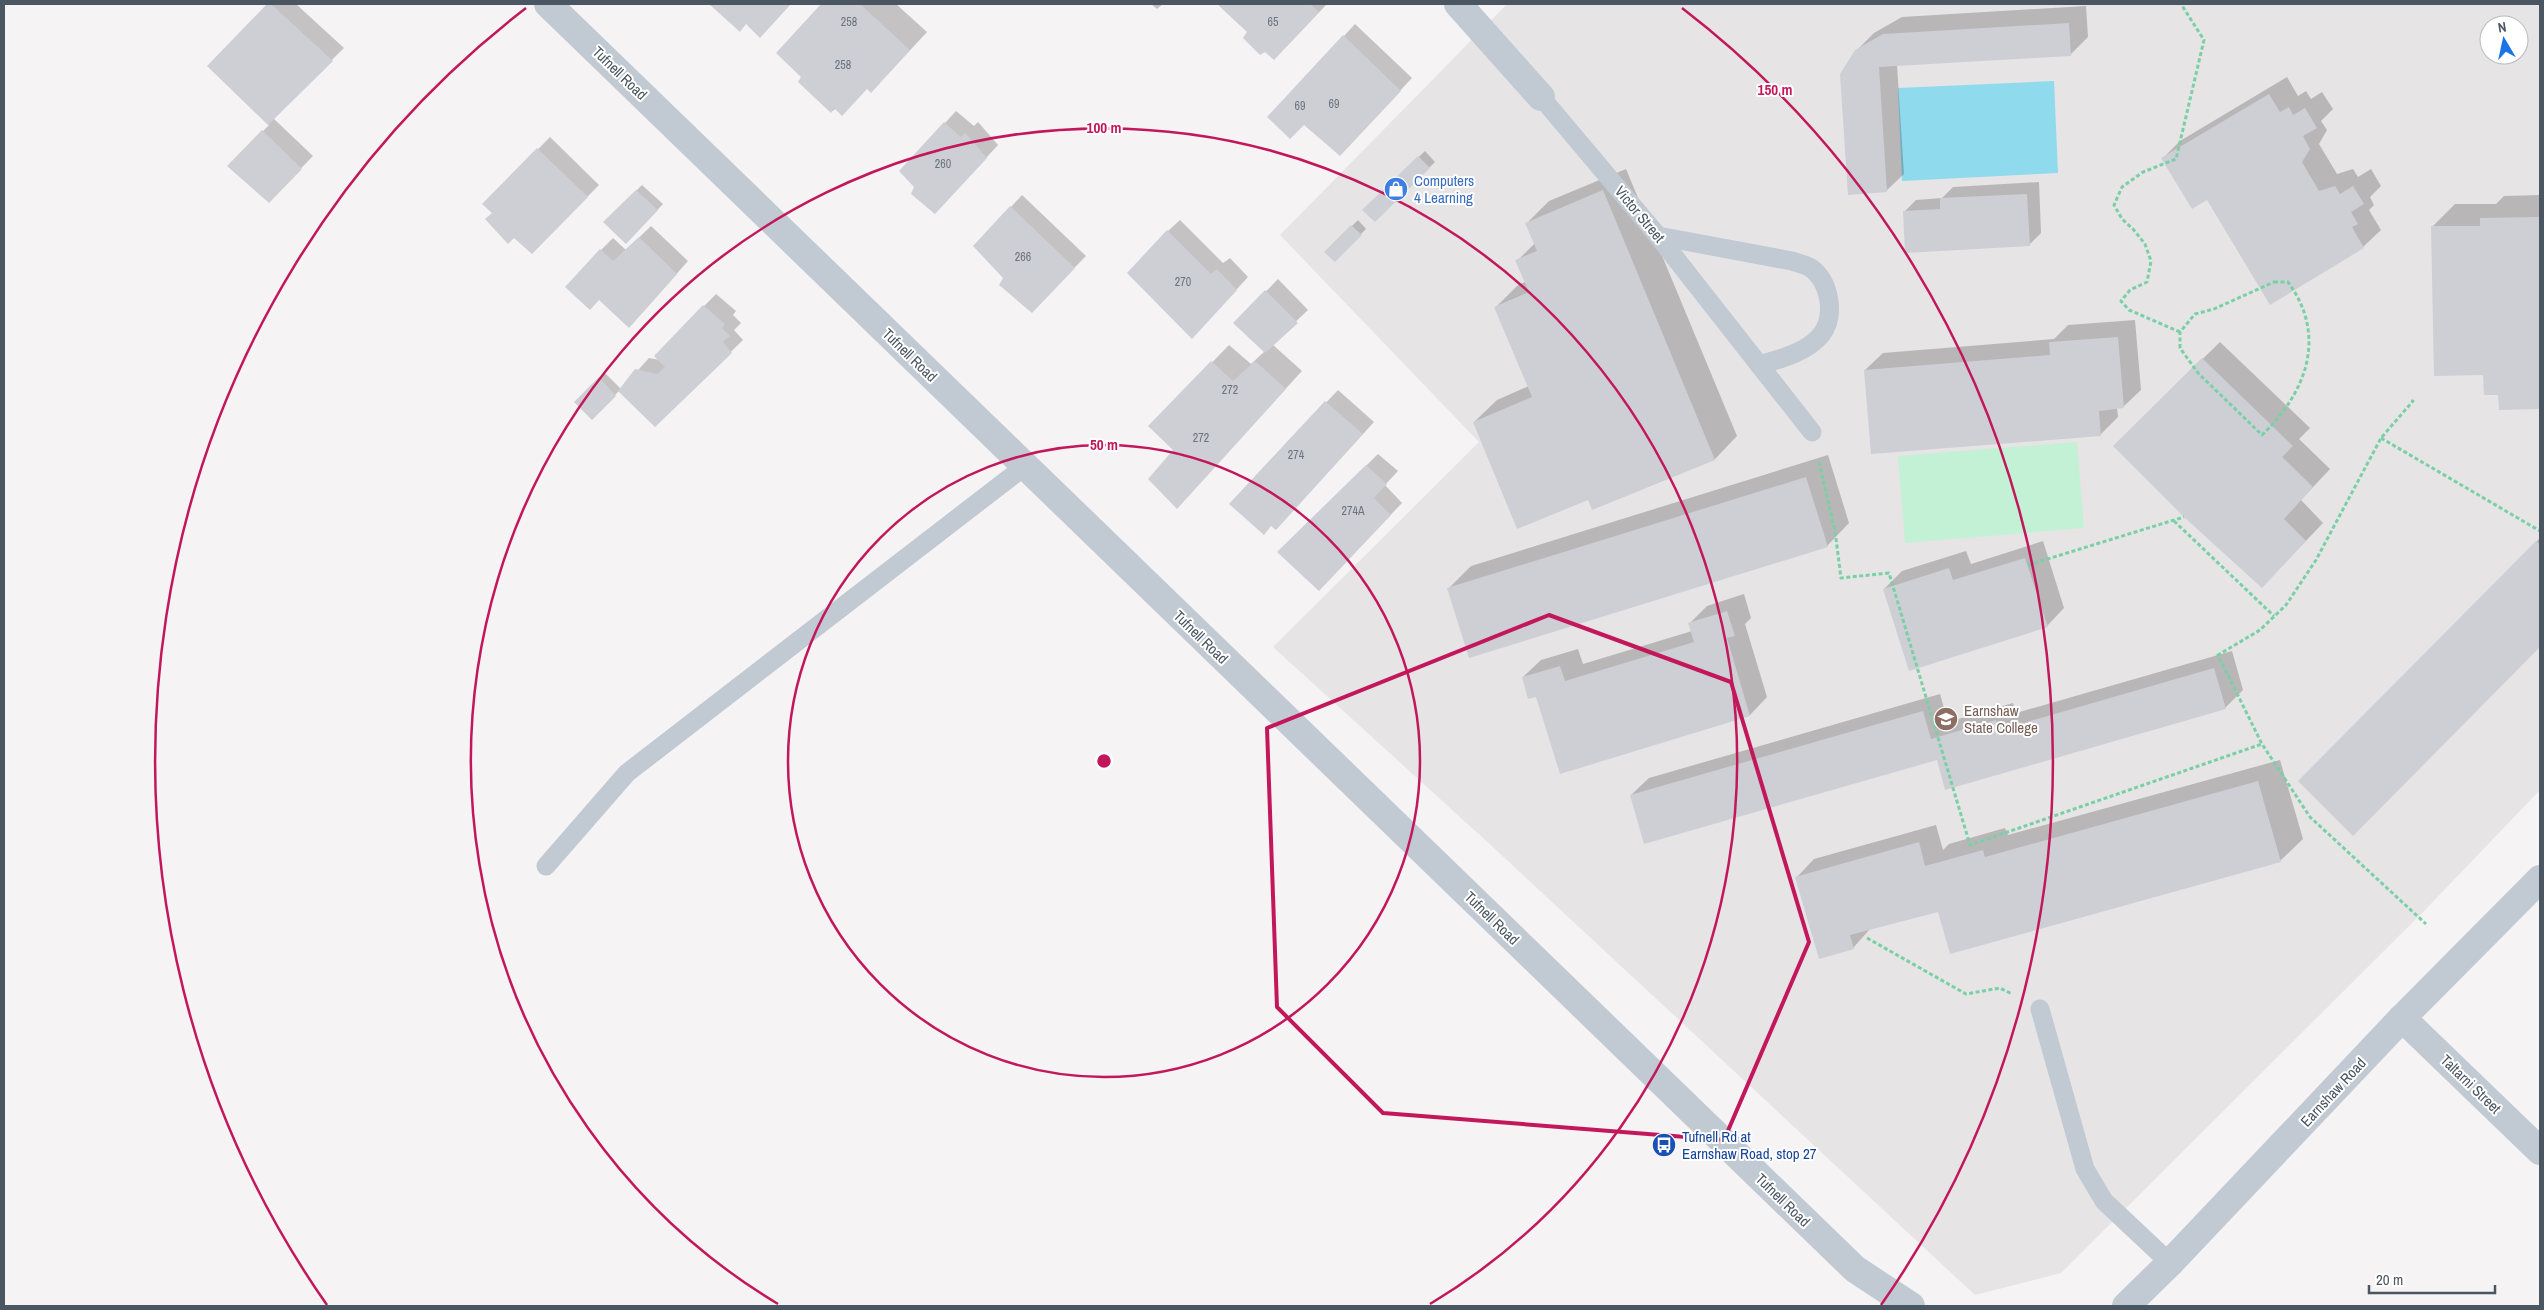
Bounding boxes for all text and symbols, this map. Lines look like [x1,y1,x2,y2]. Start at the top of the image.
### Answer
house number: 258 [841,14,857,30]
house number: 65 [1268,14,1279,30]
north arrow [2479,15,2529,65]
text: N [2496,18,2507,37]
street label: Tufnell Road [588,42,652,104]
house number: 258 [835,57,851,73]
text: 150 m [1758,79,1792,100]
house number: 69 [1329,96,1339,112]
house number: 69 [1295,98,1305,114]
text: 100 m [1087,117,1121,138]
house number: 260 [935,156,951,172]
place label: Computers 4 Learning [1414,170,1474,208]
shop icon: Computers 4 Learning [1383,176,1409,202]
street label: Victor Street [1610,181,1670,247]
house number: 266 [1015,249,1031,265]
house number: 270 [1175,274,1191,290]
street label: Tufnell Road [878,324,942,386]
house number: 272 [1222,382,1238,398]
house number: 272 [1193,430,1209,446]
text: 50 m [1090,434,1118,455]
house number: 274 [1288,447,1305,463]
house number: 274A [1342,503,1365,519]
street label: Tufnell Road [1169,606,1233,668]
place label: Earnshaw State College [1964,700,2038,738]
school or university icon: Earnshaw State College [1933,706,1959,732]
centre of rings [1095,752,1113,770]
street label: Tufnell Road [1460,887,1524,949]
street label: Taltarni Street [2436,1050,2506,1119]
street label: Earnshaw Road [2295,1053,2371,1131]
place label: Tufnell Rd at Earnshaw Road, stop 27 [1682,1126,1817,1164]
bus stop icon: Tufnell Rd at Earnshaw Road, stop 27 [1651,1132,1677,1158]
street label: Tufnell Road [1751,1169,1815,1231]
scale bar [2369,1262,2495,1294]
text: 20 m [2376,1269,2403,1290]

